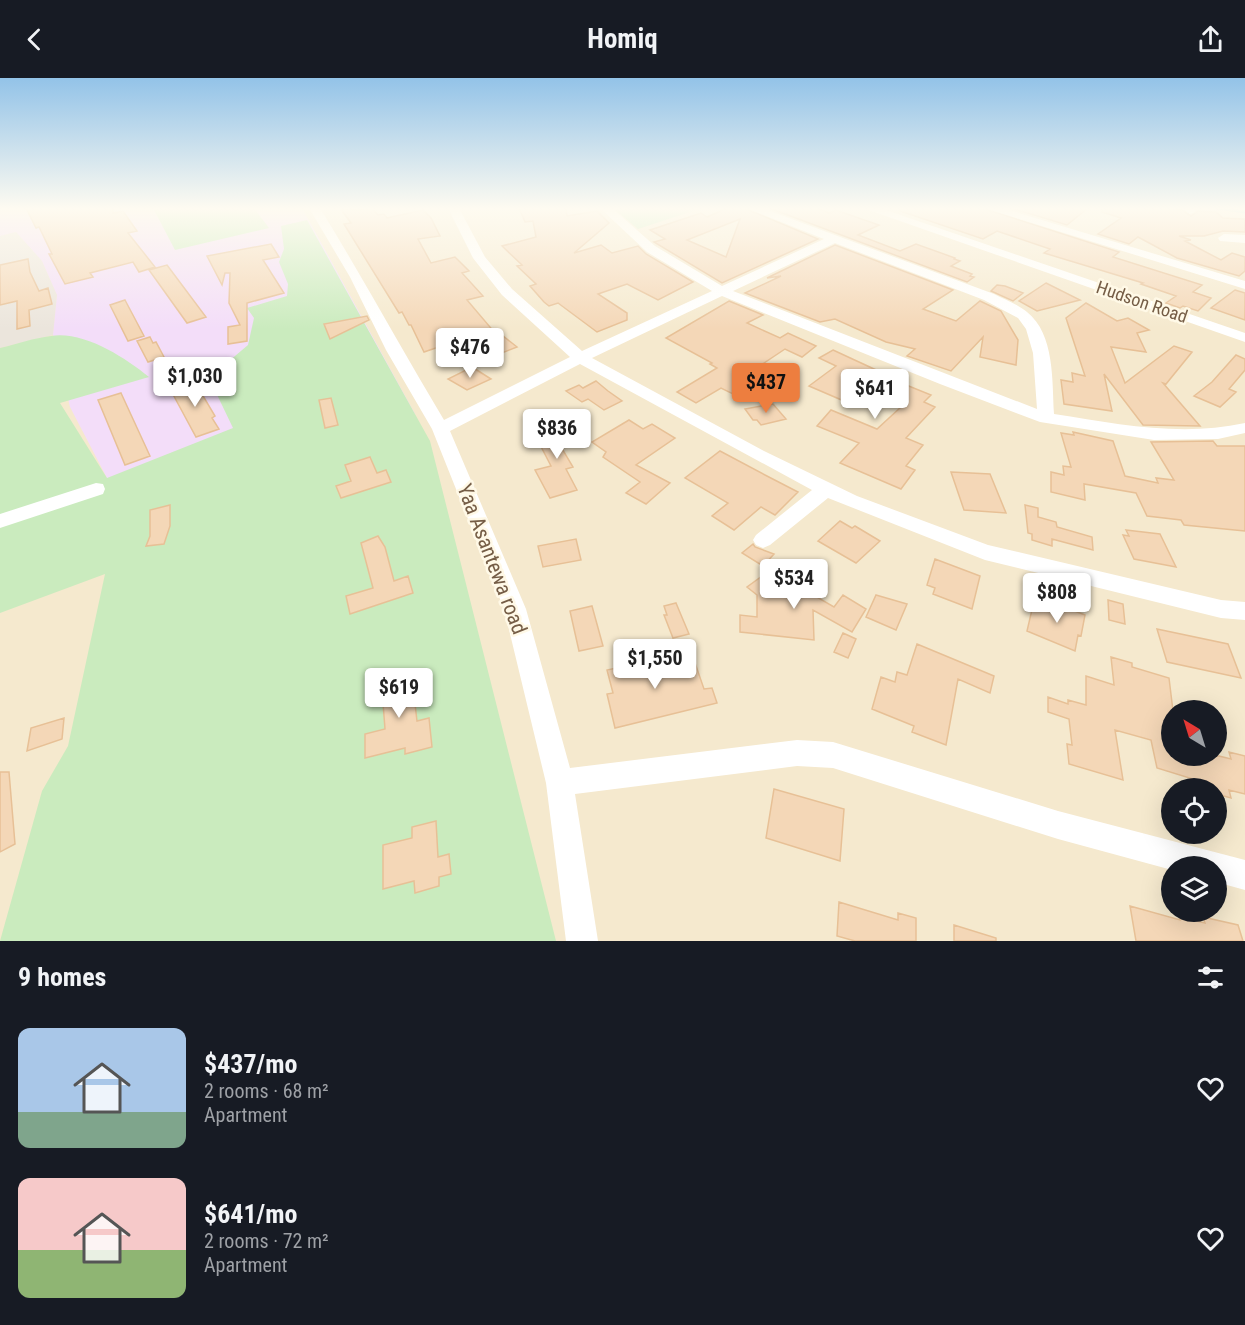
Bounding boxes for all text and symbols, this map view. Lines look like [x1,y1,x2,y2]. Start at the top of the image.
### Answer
icon: back [18,23,51,56]
text: Homiq [587,23,658,55]
icon: share [1194,23,1227,56]
street label: Hudson Road [1094,276,1191,327]
pin: $476 [434,328,506,379]
text: $476 [450,335,490,359]
pin: $1,030 [146,357,244,408]
pin: $437 [730,363,802,414]
text: $1,030 [167,364,223,388]
pin: $641 [839,369,911,420]
text: $437 [746,370,786,394]
text: $641 [855,376,895,400]
pin: $836 [521,409,593,460]
text: $836 [537,416,577,440]
street label: Yaa Asantewa road [452,481,532,637]
pin: $534 [758,559,830,610]
text: $534 [774,566,814,590]
pin: $808 [1021,573,1093,624]
text: $808 [1037,580,1077,604]
pin: $1,550 [606,639,704,690]
text: $1,550 [627,646,683,670]
pin: $619 [363,668,435,719]
text: $619 [379,675,419,699]
north arrow [1161,700,1227,766]
map controls [1161,700,1227,922]
button: locate [1161,778,1227,844]
button: layers [1161,856,1227,922]
icon: filters [1194,961,1227,994]
text: 9 homes [18,962,106,992]
text: $437/mo [204,1049,297,1079]
icon: home [66,1052,138,1124]
icon: heart [1194,1072,1227,1105]
text: 2 rooms · 68 m² [204,1079,329,1103]
text: Apartment [204,1103,288,1127]
text: $641/mo [204,1199,297,1229]
icon: home [66,1202,138,1274]
icon: heart [1194,1222,1227,1255]
text: 2 rooms · 72 m² [204,1229,329,1253]
text: Apartment [204,1253,288,1277]

